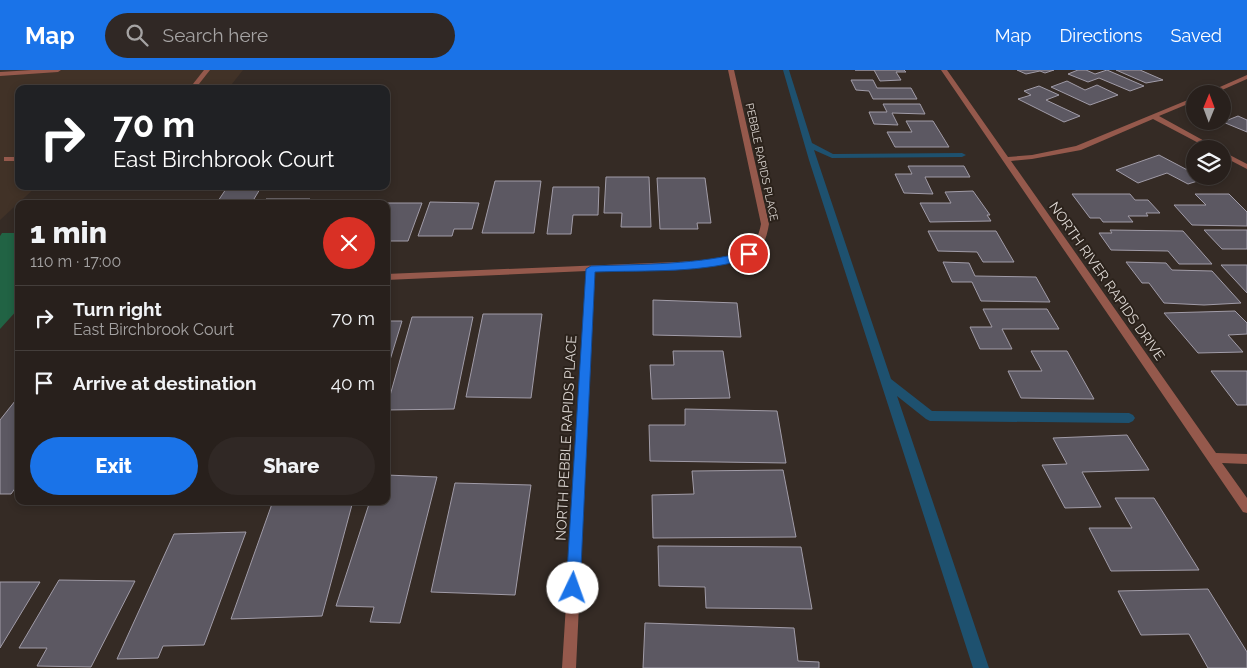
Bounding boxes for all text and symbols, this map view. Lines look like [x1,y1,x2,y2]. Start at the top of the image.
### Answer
search box [105,13,455,58]
text: Map [25,21,75,50]
icon: search [123,21,151,49]
text: Search here [163,24,268,46]
text: Map [995,25,1031,46]
text: Directions [1059,25,1143,46]
text: Saved [1171,25,1222,46]
north arrow [1186,85,1231,130]
map controls [1186,85,1231,185]
street label: PEBBLE RAPIDS PLACE [743,102,780,223]
text: 70 m [113,104,195,145]
icon: right [30,105,95,170]
button: layers [1186,140,1231,185]
text: East Birchbrook Court [113,146,334,172]
street label: NORTH RIVER RAPIDS DRIVE [1046,199,1168,363]
text: 1 min [30,215,107,250]
button: close [323,217,375,269]
pin [728,233,770,275]
icon: arrive [735,240,763,268]
text: 110 m · 17:00 [30,252,121,271]
text: Turn right [73,298,162,320]
icon: right [30,304,58,332]
text: 70 m [331,307,375,329]
text: East Birchbrook Court [73,320,234,339]
street label: NORTH PEBBLE RAPIDS PLACE [553,335,579,541]
icon: arrive [30,369,58,397]
text: Arrive at destination [73,372,257,394]
text: 40 m [331,372,375,394]
button: Exit [30,437,198,495]
button: Share [208,437,375,495]
position arrow [546,561,598,613]

